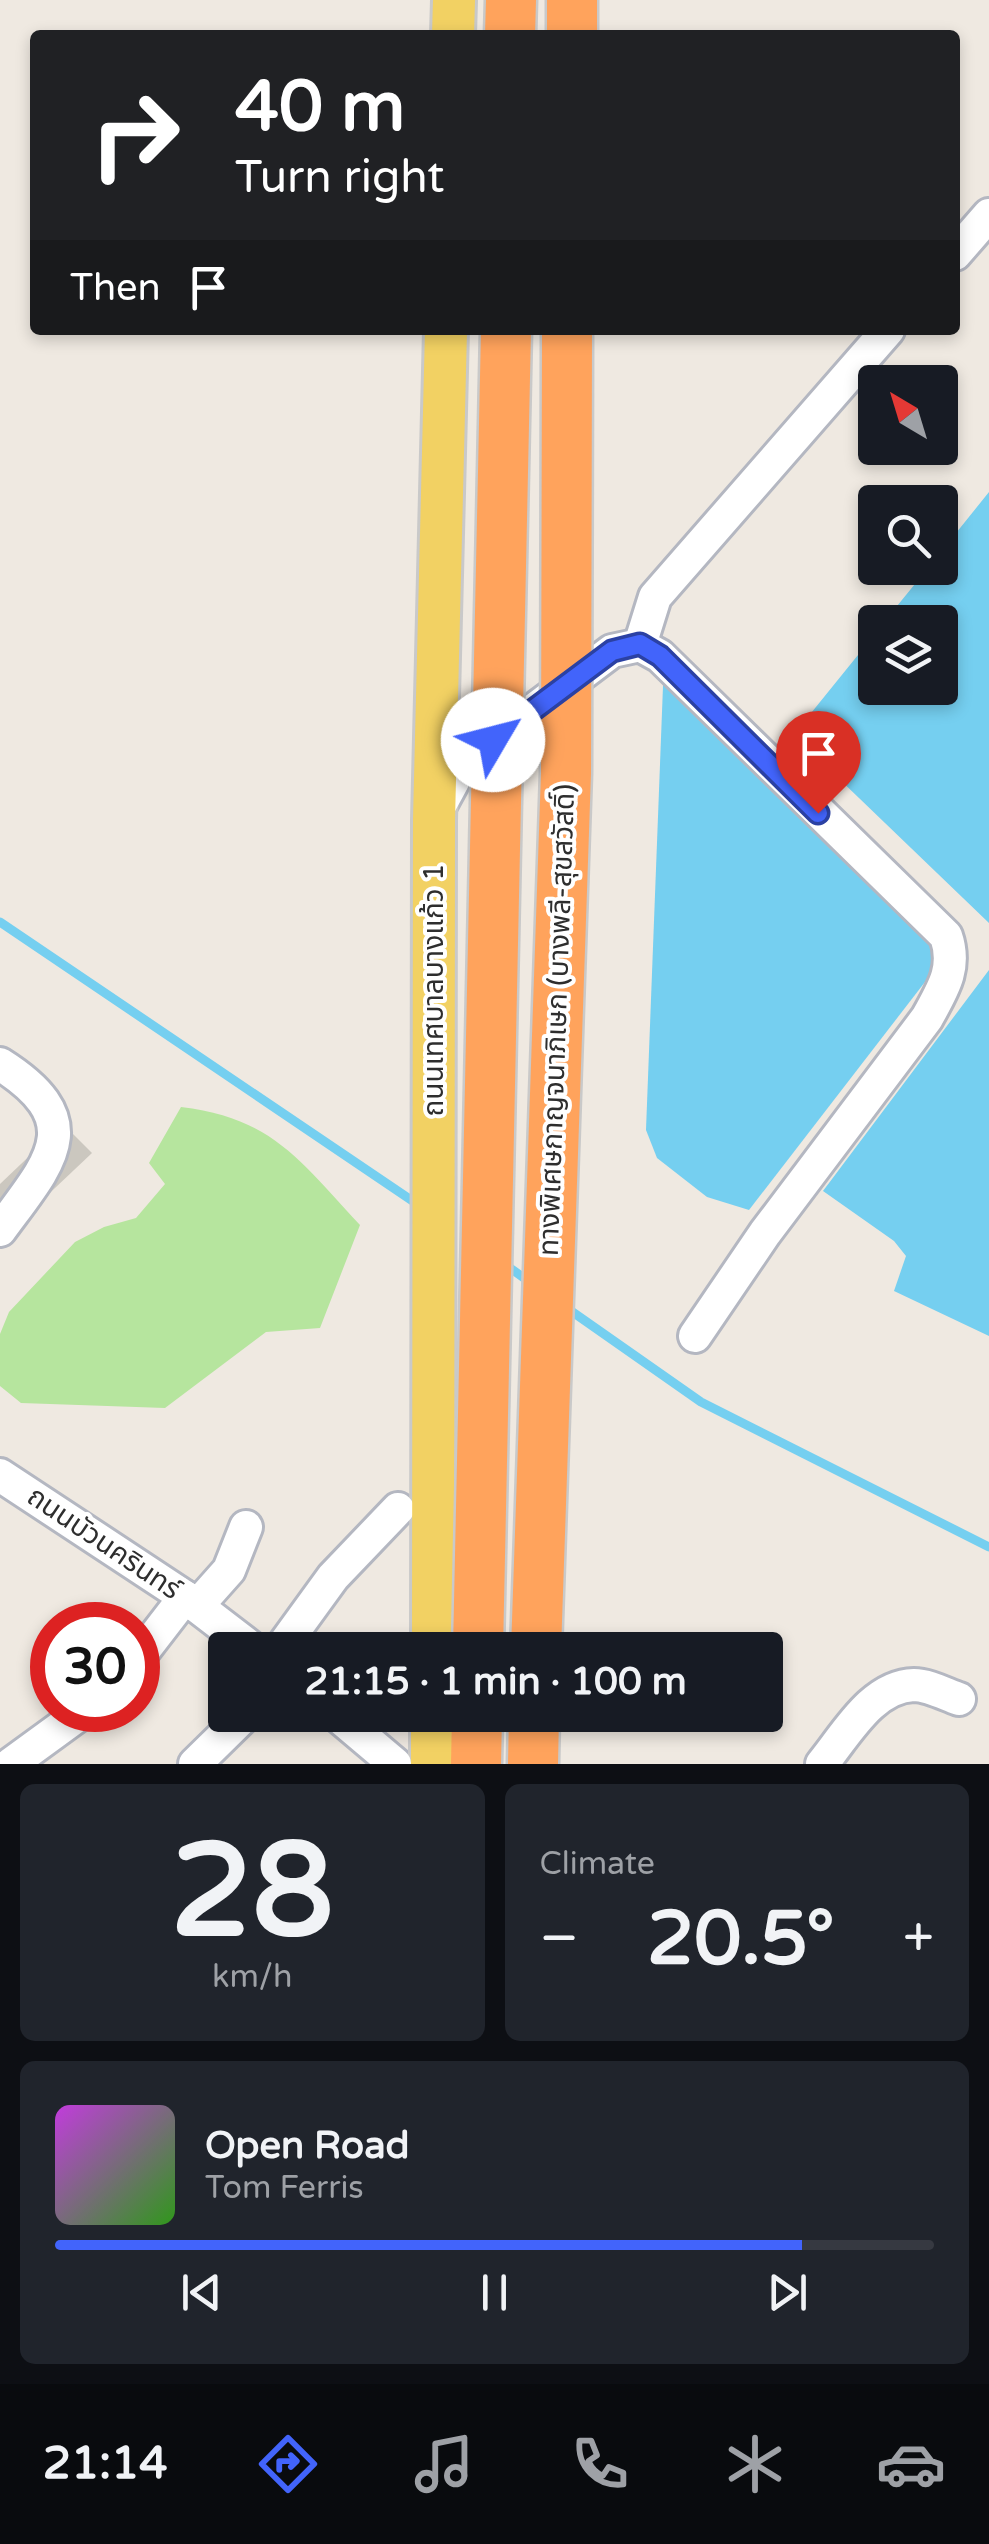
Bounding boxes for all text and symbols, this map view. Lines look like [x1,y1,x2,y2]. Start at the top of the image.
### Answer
text: 40 m [235,66,405,150]
icon: right [70,70,200,200]
text: Turn right [235,151,444,205]
icon: arrive [181,260,236,315]
text: Then [70,265,161,311]
north arrow [858,365,958,465]
map controls [858,365,958,705]
button: search [858,485,958,585]
button: layers [858,605,958,705]
position arrow [441,688,545,792]
pin [776,711,861,814]
icon: arrive [791,726,846,781]
street label: ทางพิเศษกาญจนาภิเษก (บางพลี-สุขสวัสดิ์) [532,783,582,1257]
street label: ถนนเทศบาลบางแก้ว 1 [417,863,451,1117]
street label: ถนนบัวนครินทร์ [21,1479,188,1608]
speed limit sign: 30 [30,1602,160,1732]
text: 21:15 · 1 min · 100 m [304,1659,687,1705]
text: 28 [171,1815,334,1971]
text: Climate [540,1845,655,1883]
text: 20.5° [647,1894,835,1984]
text: − [540,1906,579,1972]
text: + [903,1906,934,1972]
text: km/h [212,1958,292,1996]
text: Open Road [205,2123,410,2169]
text: Tom Ferris [205,2169,364,2207]
icon: previous [174,2265,229,2320]
icon: pause [467,2265,522,2320]
icon: next [760,2265,815,2320]
icon: directions [253,2429,323,2499]
icon: music [409,2429,479,2499]
icon: phone [565,2429,635,2499]
icon: climate [720,2429,790,2499]
icon: car [876,2429,946,2499]
text: 21:14 [43,2437,168,2491]

